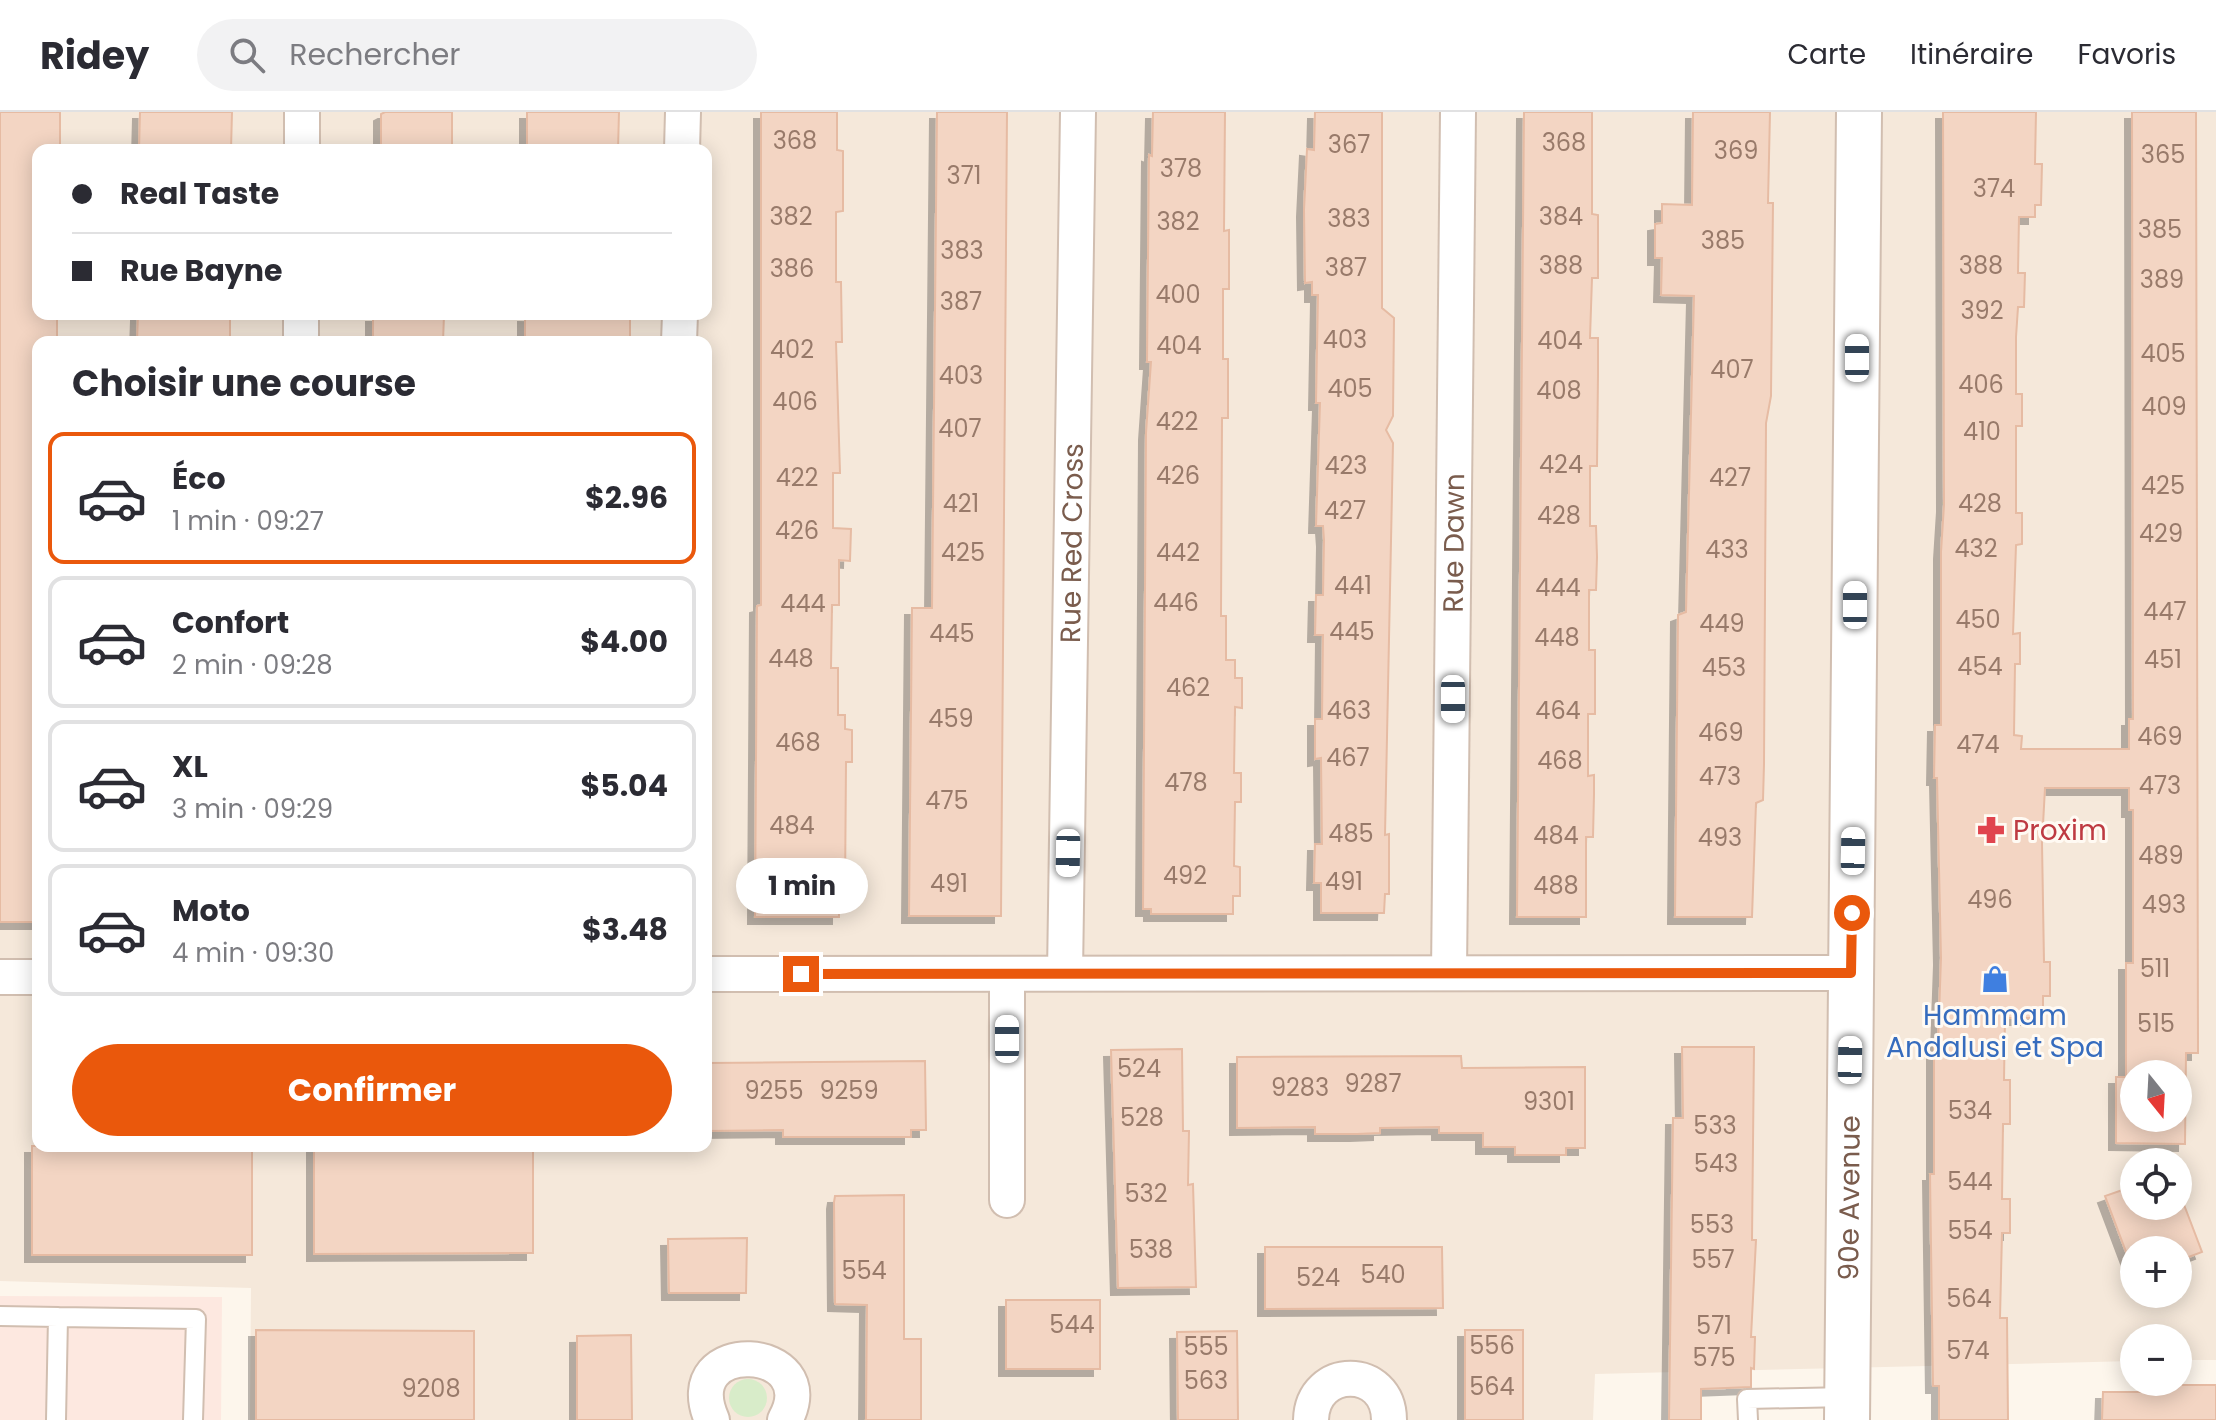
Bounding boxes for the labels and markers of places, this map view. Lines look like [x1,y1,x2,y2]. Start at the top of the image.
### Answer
place label: Proxim [2013,811,2107,850]
pharmacy icon: Proxim [1976,815,2006,845]
shop icon: Hammam Andalusi et Spa [1980,964,2010,994]
place label: Hammam Andalusi et Spa [1886,996,2104,1067]

